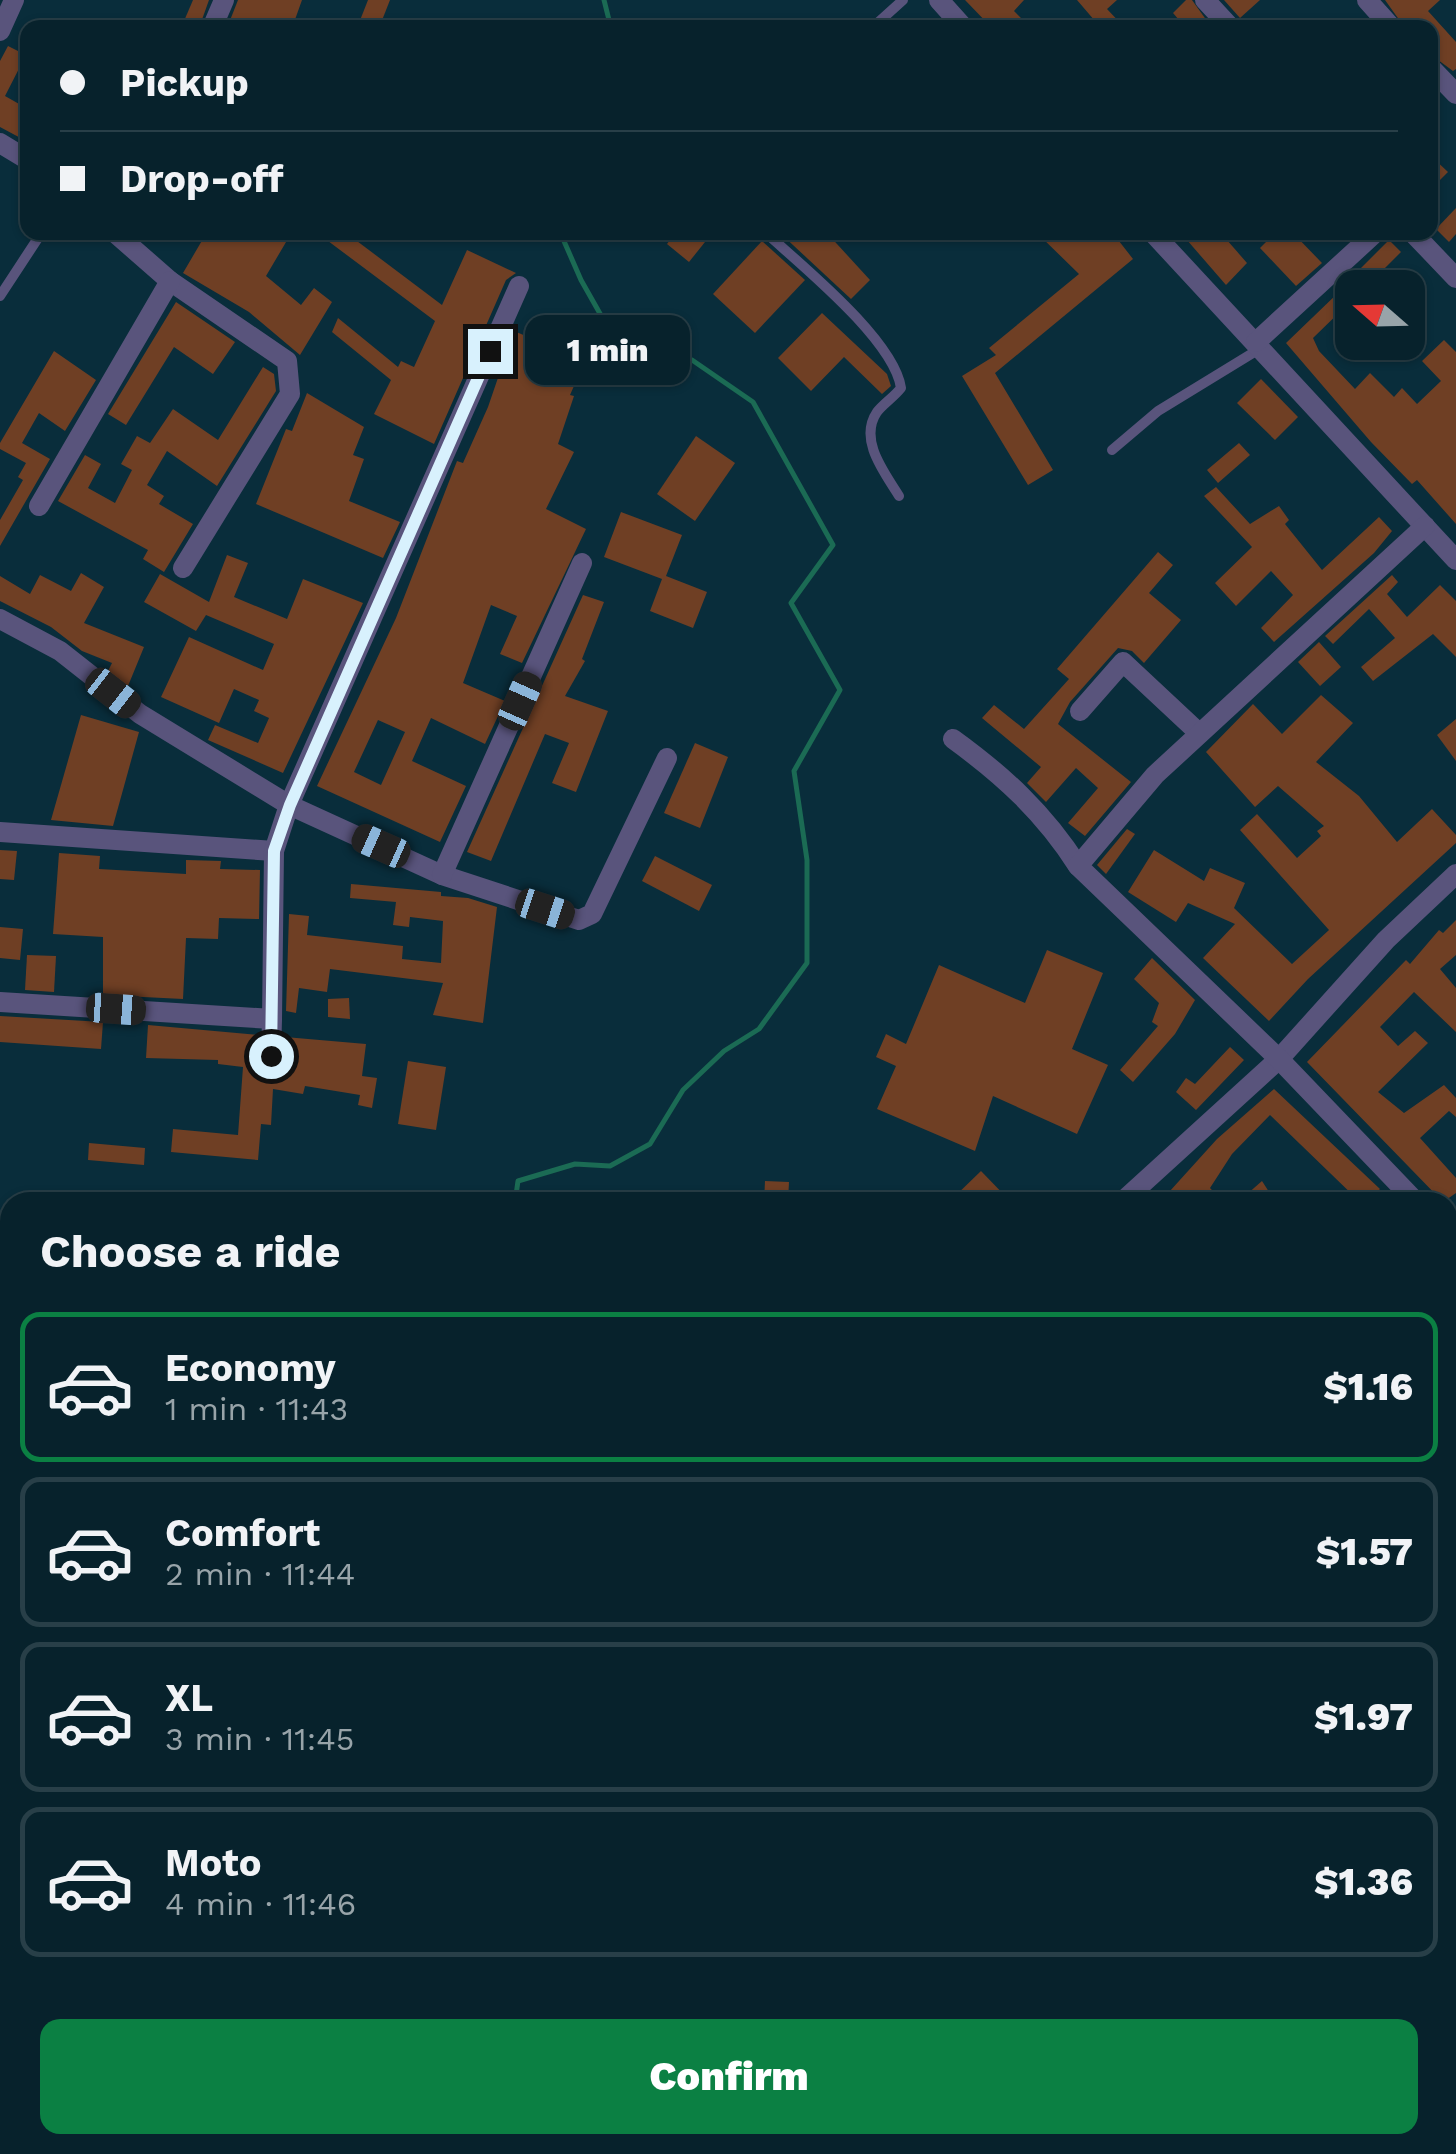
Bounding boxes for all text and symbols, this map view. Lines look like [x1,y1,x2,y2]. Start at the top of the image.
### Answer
text: Pickup [120,61,249,105]
text: Drop-off [120,157,284,201]
north arrow [1335,270,1425,360]
map controls [1335,270,1425,360]
callout: 1 min [525,316,690,386]
route end [468,329,513,374]
text: 1 min [566,331,649,369]
car [80,663,146,723]
car [494,667,546,735]
car [347,820,415,872]
car [512,885,578,933]
car [85,992,147,1026]
route start [249,1034,294,1079]
text: Choose a ride [40,1225,340,1278]
icon: car [45,1342,135,1432]
text: Economy [165,1346,336,1390]
text: $1.16 [1323,1365,1413,1409]
text: 1 min · 11:43 [165,1390,348,1428]
icon: car [45,1507,135,1597]
text: Comfort [165,1511,320,1555]
text: $1.57 [1316,1530,1413,1574]
text: 2 min · 11:44 [165,1555,355,1593]
icon: car [45,1672,135,1762]
text: XL [165,1676,213,1720]
text: $1.97 [1314,1695,1413,1739]
text: 3 min · 11:45 [165,1720,354,1758]
icon: car [45,1837,135,1927]
text: Moto [165,1841,261,1885]
text: $1.36 [1314,1860,1413,1904]
text: 4 min · 11:46 [165,1885,356,1923]
button: Confirm [40,2019,1418,2134]

